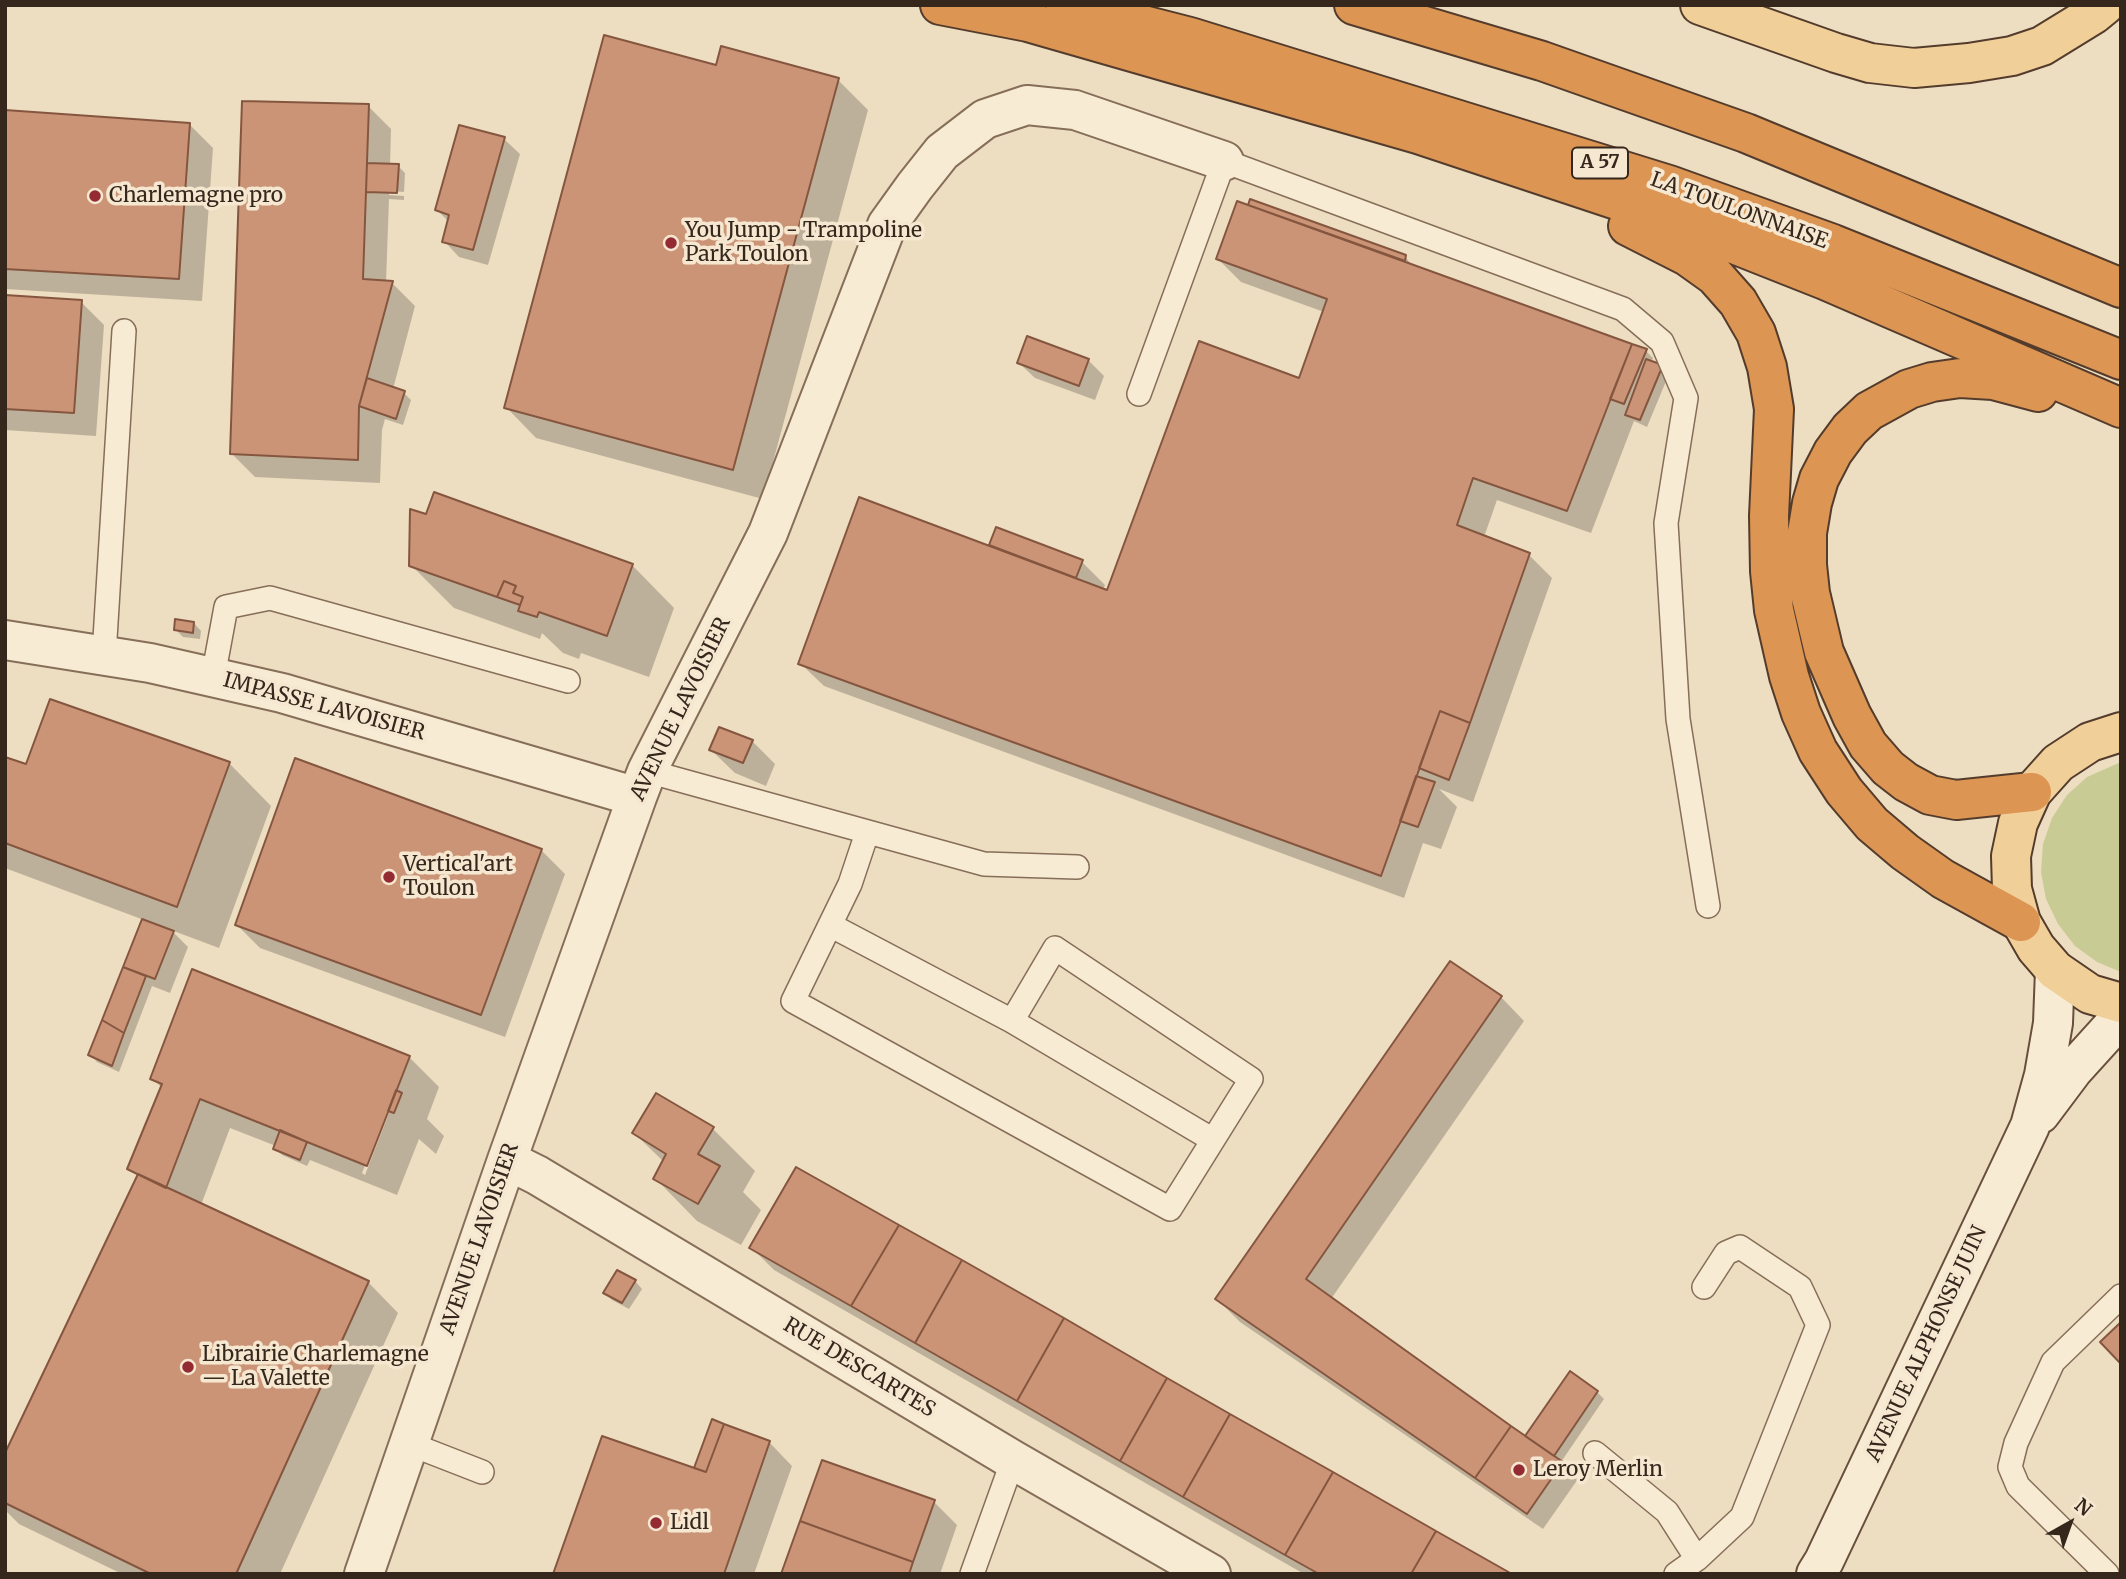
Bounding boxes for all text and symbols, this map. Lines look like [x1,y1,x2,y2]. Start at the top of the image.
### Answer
road number: A 57 [1572,148,1628,178]
street label: LA TOULONNAISE [1647,167,1831,255]
place label: Charlemagne pro [109,183,283,209]
marker: Charlemagne pro [87,188,103,204]
place label: You Jump - Trampoline Park Toulon [685,218,922,268]
marker: You Jump - Trampoline Park Toulon [663,235,679,251]
street label: AVENUE LAVOISIER [626,613,736,805]
street label: IMPASSE LAVOISIER [220,668,428,746]
place label: Vertical'art Toulon [403,852,513,902]
marker: Vertical'art Toulon [381,869,397,885]
street label: AVENUE LAVOISIER [435,1140,525,1338]
street label: AVENUE ALPHONSE JUIN [1861,1222,1993,1466]
street label: RUE DESCARTES [779,1313,939,1423]
place label: Librairie Charlemagne — La Valette [202,1342,429,1392]
marker: Librairie Charlemagne — La Valette [180,1359,196,1375]
place label: Leroy Merlin [1533,1457,1663,1483]
marker: Leroy Merlin [1511,1462,1527,1478]
north arrow [2035,1488,2105,1558]
text: N [2070,1493,2097,1521]
place label: Lidl [670,1510,709,1536]
marker: Lidl [648,1515,664,1531]

